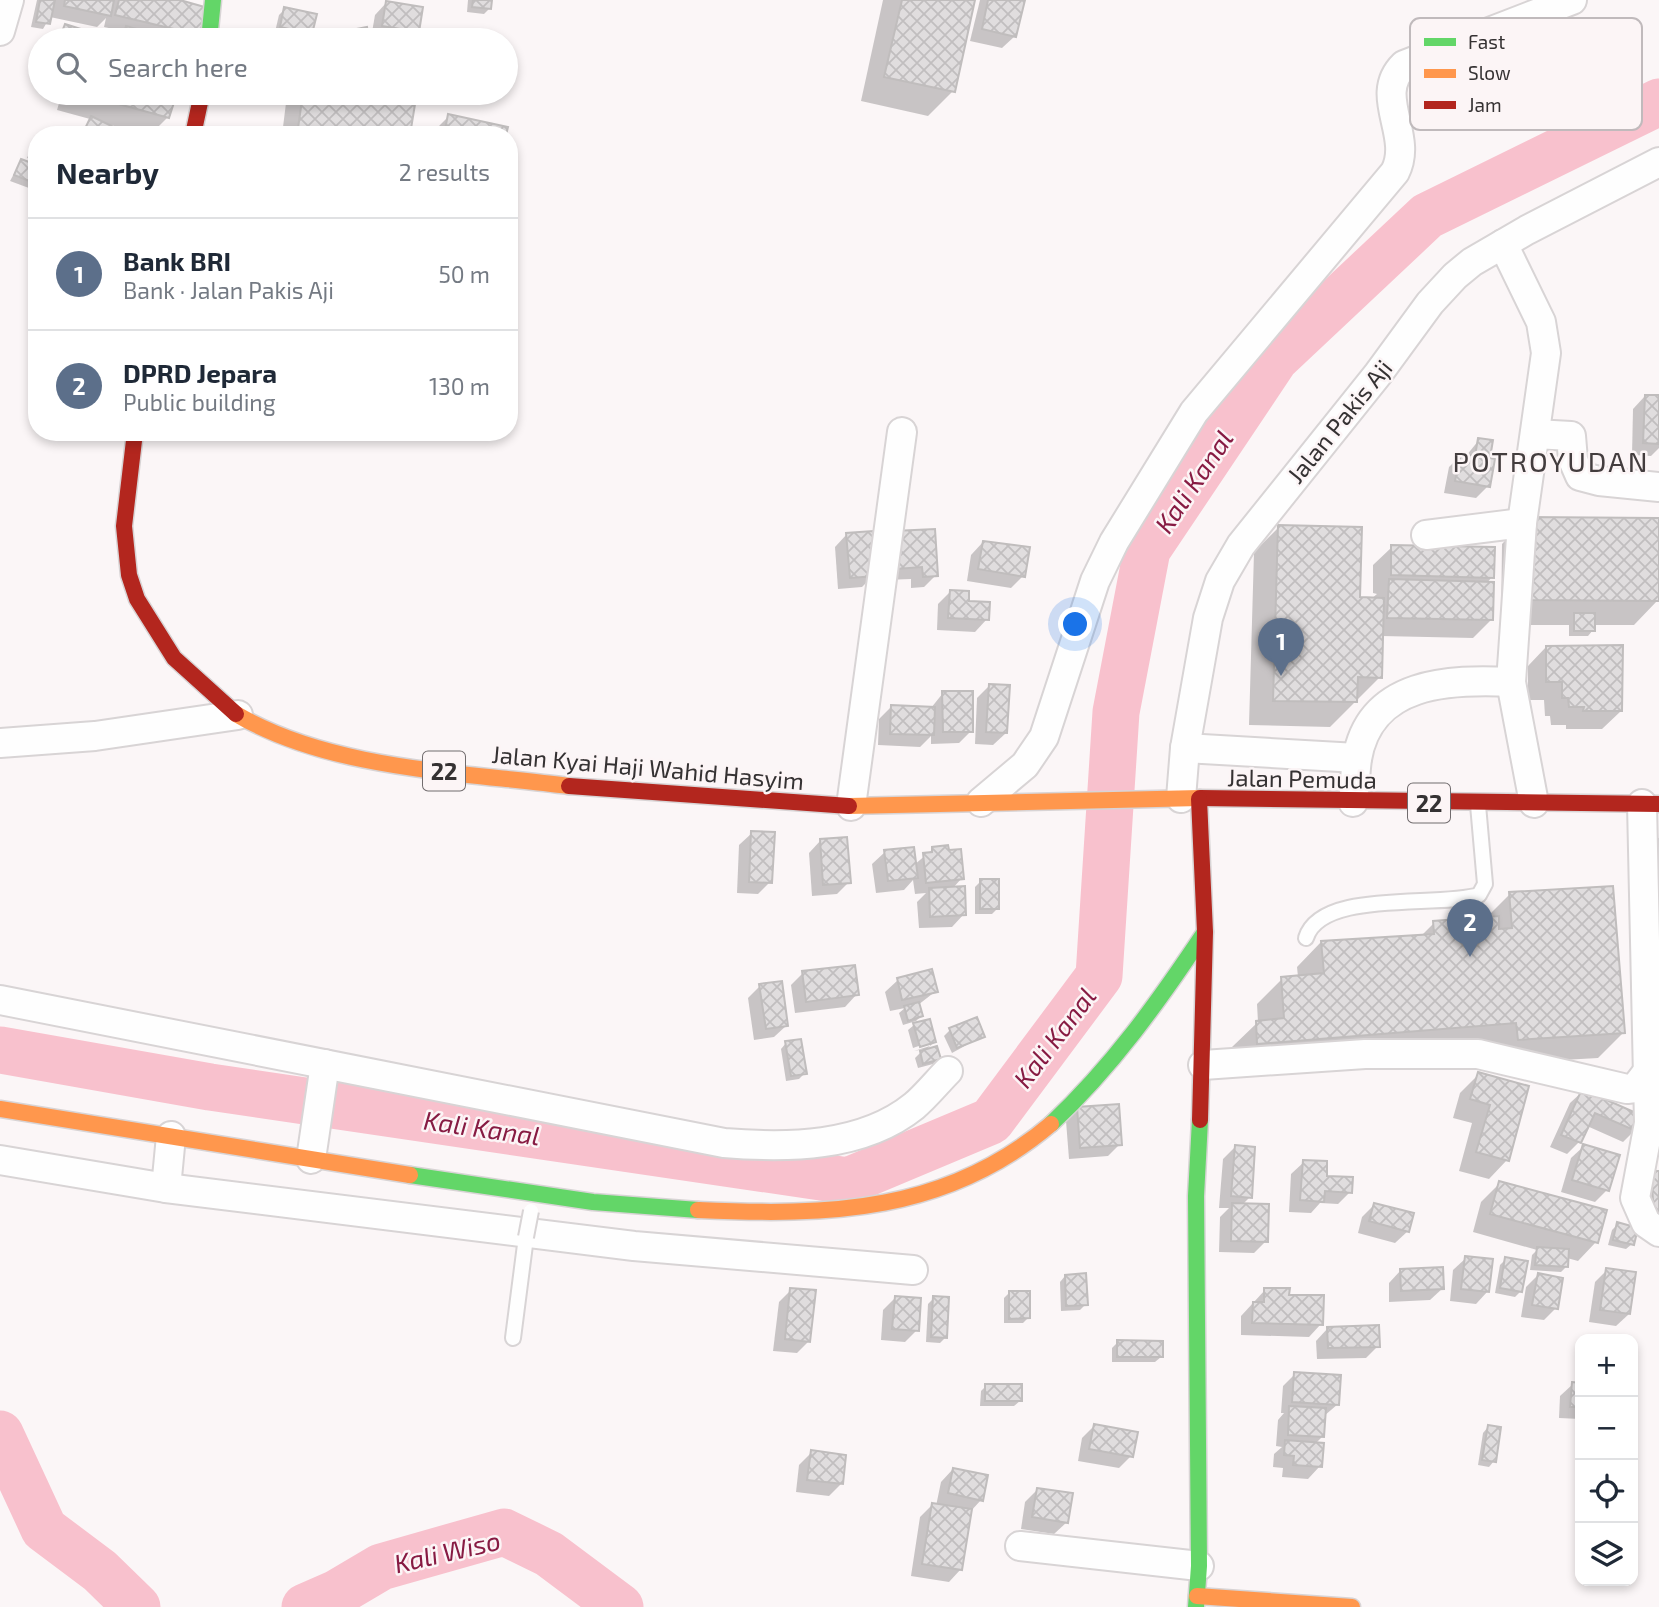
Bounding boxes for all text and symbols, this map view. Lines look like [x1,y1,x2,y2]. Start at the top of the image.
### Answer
legend [1410,18,1642,130]
search box [28,28,518,105]
text: Fast [1468,30,1505,53]
icon: search [52,48,90,86]
text: Search here [108,51,248,82]
text: Slow [1468,61,1511,84]
text: Jam [1468,93,1502,116]
text: Nearby [56,154,159,190]
text: 2 results [399,158,490,186]
text: Bank BRI [123,245,231,276]
text: 1 [74,260,84,288]
text: 50 m [439,260,490,288]
text: Bank · Jalan Pakis Aji [123,276,334,304]
street label: Jalan Pakis Aji [1280,354,1398,488]
text: DPRD Jepara [123,357,277,388]
text: 2 [72,372,86,400]
text: 130 m [429,372,490,400]
text: Public building [123,388,276,416]
water label: Kali Kanal [1147,424,1239,538]
district label: POTROYUDAN [1453,444,1649,478]
your location [1058,607,1092,641]
pin: 1 [1258,618,1304,676]
street label: Jalan Kyai Haji Wahid Hasyim [491,739,805,795]
road number: 22 [423,751,465,790]
street label: Jalan Pemuda [1227,762,1377,794]
road number: 22 [1408,783,1450,822]
pin: 2 [1447,899,1493,957]
water label: Kali Kanal [1006,981,1102,1093]
water label: Kali Kanal [422,1103,542,1151]
map controls [1575,1334,1638,1586]
button: + [1575,1334,1638,1397]
button: − [1575,1397,1638,1460]
button: locate [1575,1460,1638,1523]
button: layers [1575,1523,1638,1586]
water label: Kali Wiso [391,1524,503,1578]

